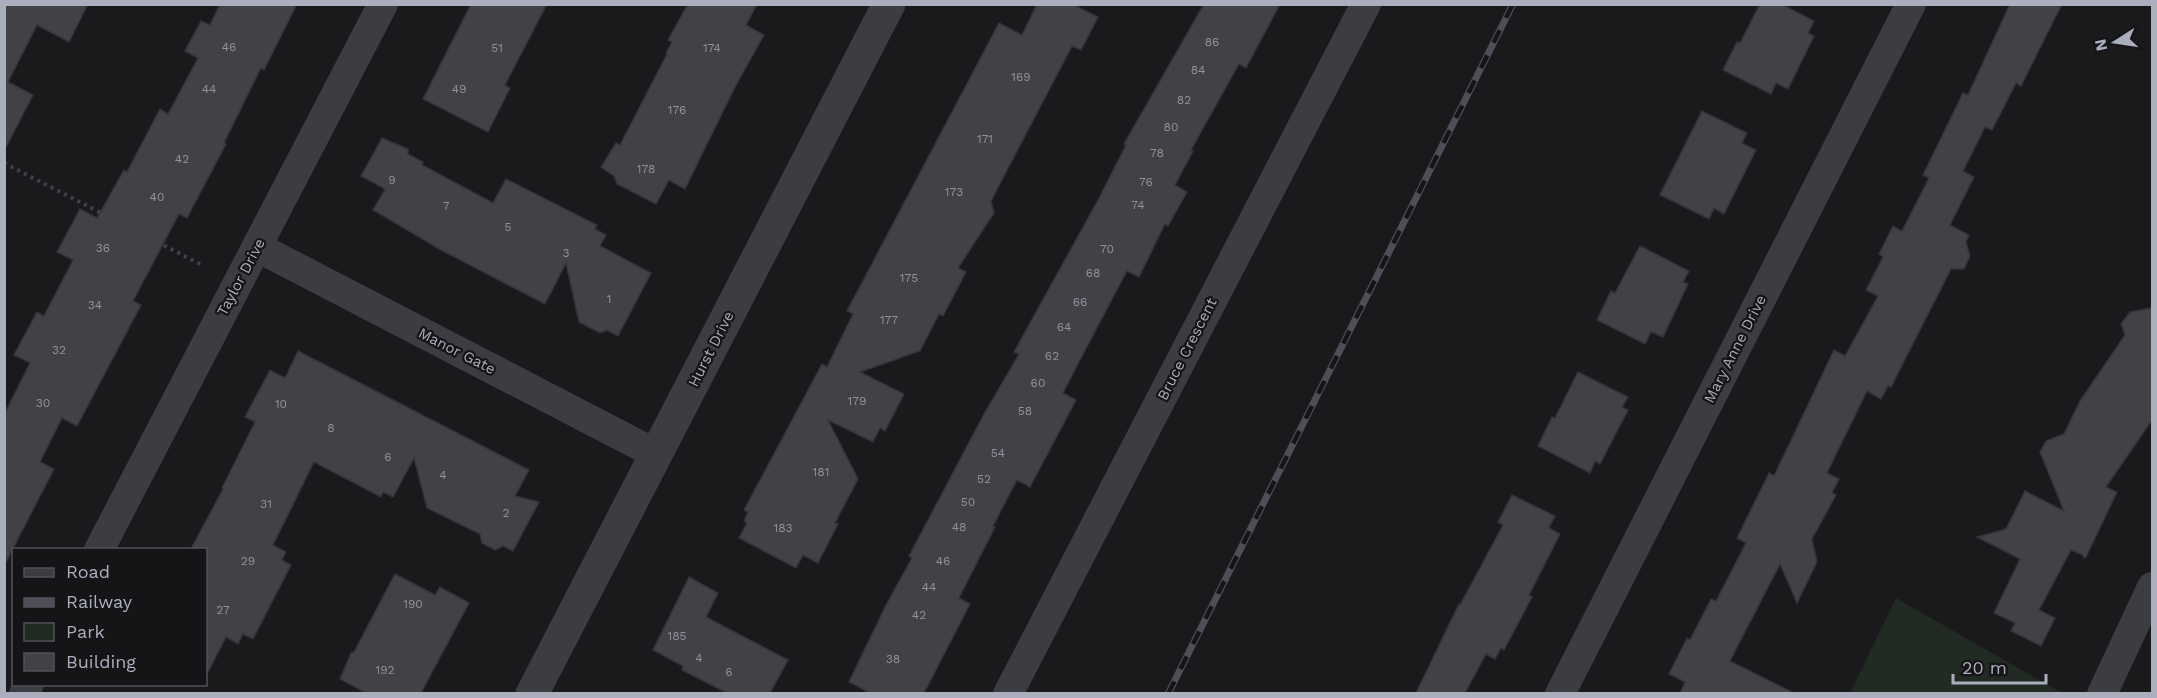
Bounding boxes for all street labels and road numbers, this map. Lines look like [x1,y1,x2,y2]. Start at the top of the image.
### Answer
street label: Taylor Drive [213,235,269,319]
street label: Mary Anne Drive [1700,292,1770,406]
street label: Bruce Crescent [1153,294,1221,403]
street label: Hurst Drive [684,308,738,390]
street label: Manor Gate [415,324,499,378]

